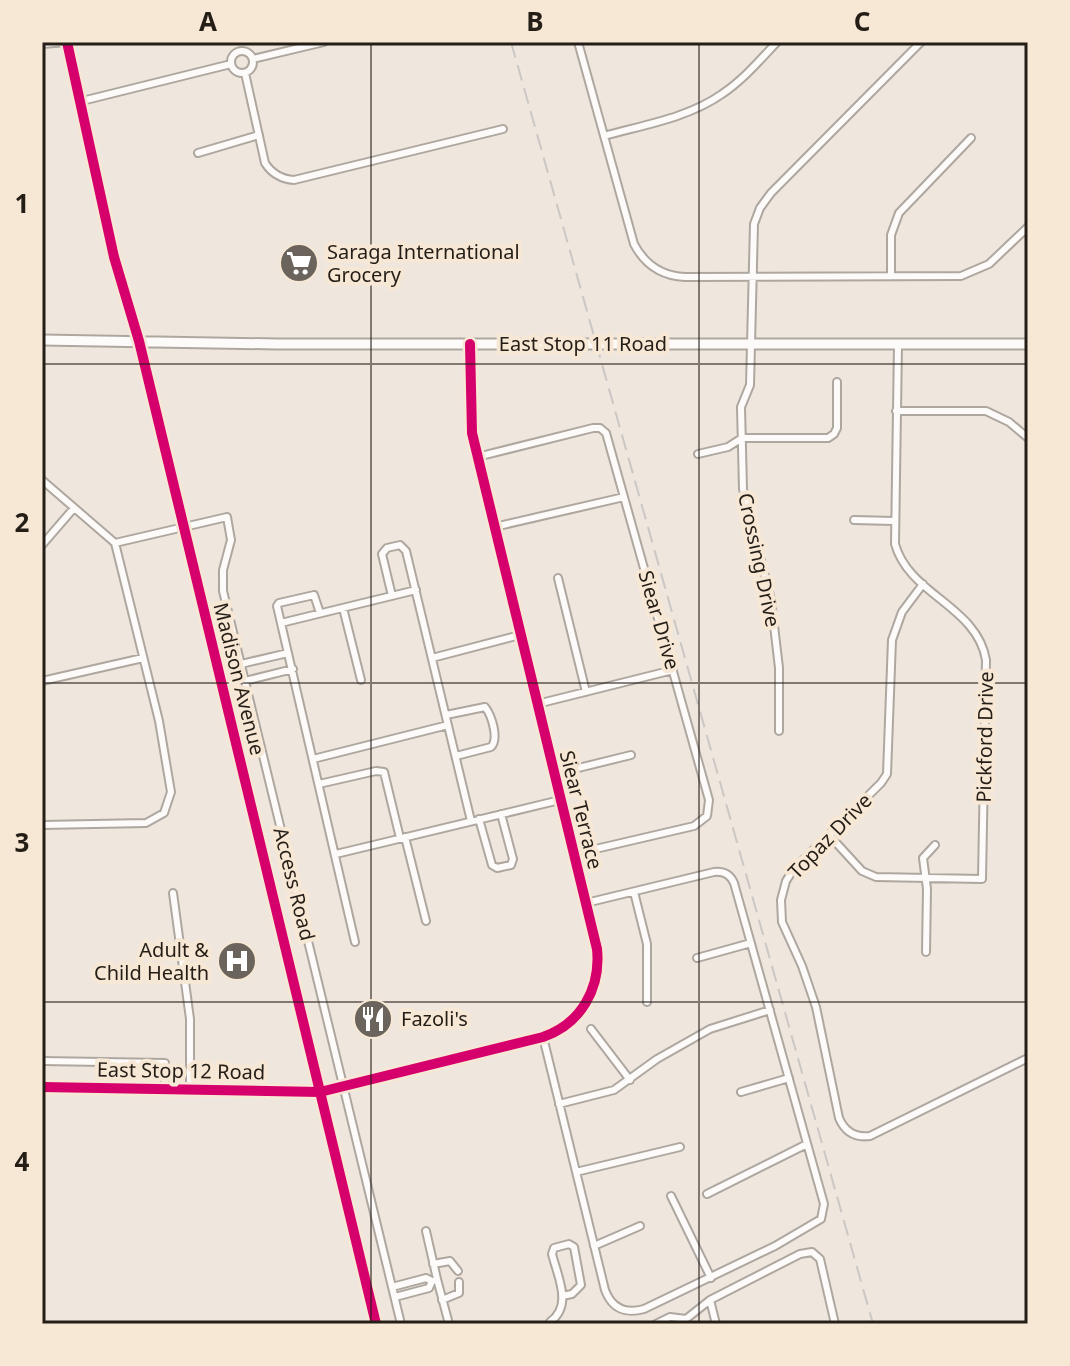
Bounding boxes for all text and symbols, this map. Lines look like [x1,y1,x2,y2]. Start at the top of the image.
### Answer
text: A [199,3,217,39]
text: B [526,3,544,39]
text: C [854,3,870,39]
text: 1 [15,185,29,221]
place label: Saraga International Grocery [327,238,520,288]
supermarket icon: Saraga International Grocery [278,242,320,284]
street label: East Stop 11 Road [499,330,667,357]
street label: Crossing Drive [732,490,787,629]
text: 2 [15,504,30,540]
street label: Siear Drive [633,567,686,672]
street label: Madison Avenue [207,600,271,758]
street label: Pickford Drive [970,671,999,803]
street label: Siear Terrace [554,748,609,872]
street label: Topaz Drive [782,787,877,884]
text: 3 [15,824,29,860]
street label: Access Road [267,824,322,943]
place label: Adult & Child Health [94,936,209,986]
hospital icon: Adult & Child Health [216,940,258,982]
restaurant icon: Fazoli's [352,998,394,1040]
place label: Fazoli's [401,1005,468,1032]
street label: East Stop 12 Road [97,1056,265,1085]
text: 4 [15,1143,30,1179]

